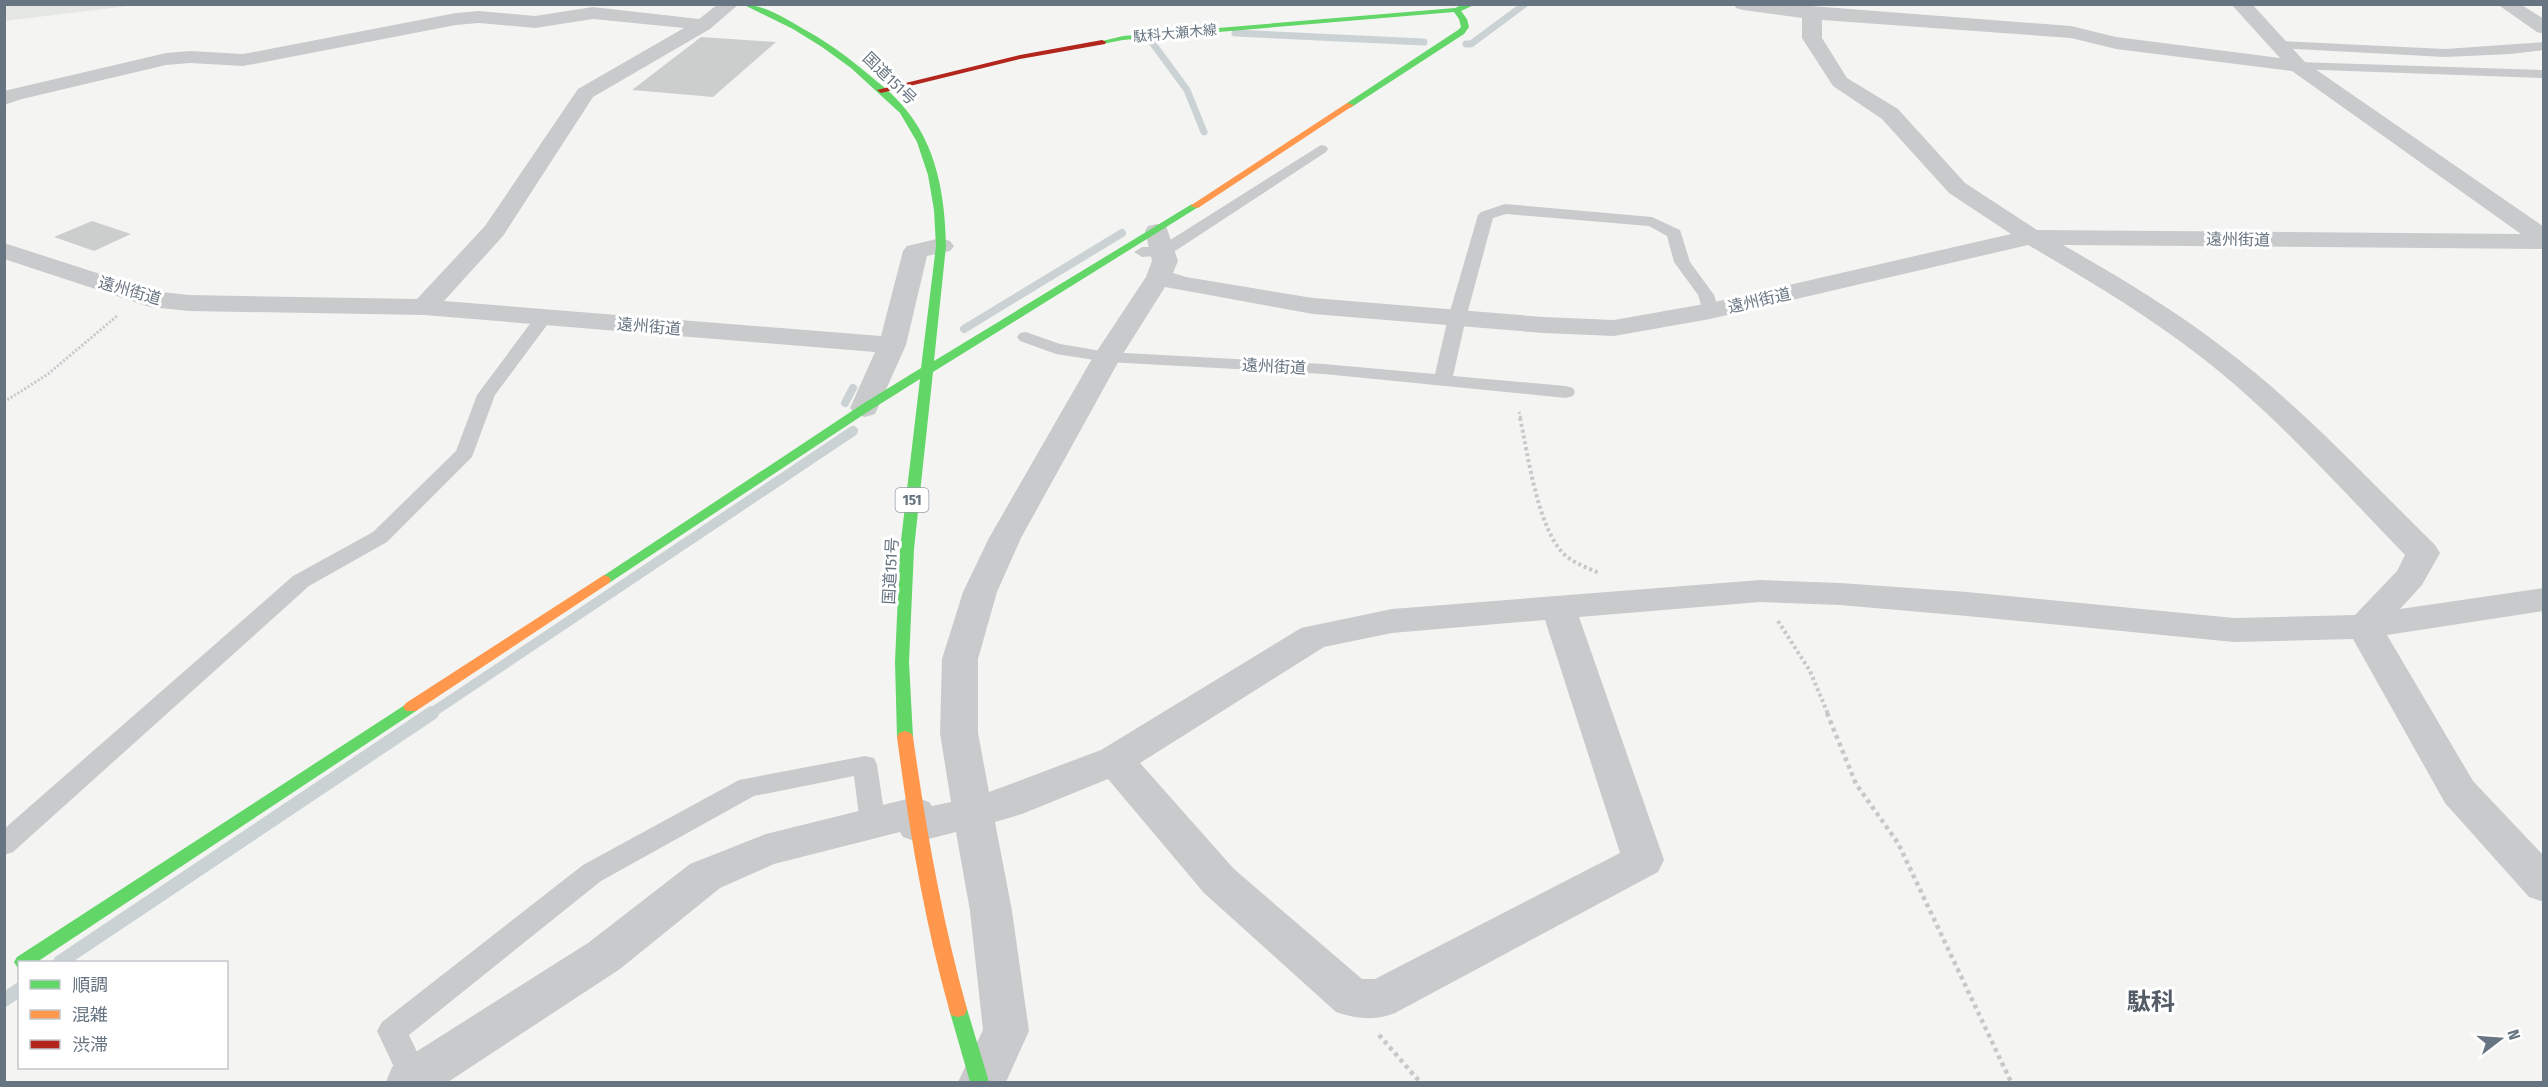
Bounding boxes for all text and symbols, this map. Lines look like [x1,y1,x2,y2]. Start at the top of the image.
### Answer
street label: 駄科大瀬木線 [1132,21,1218,46]
street label: 国道151号 [859,48,920,108]
street label: 遠州街道 [2206,229,2270,250]
street label: 遠州街道 [96,273,163,308]
street label: 遠州街道 [1726,284,1792,317]
street label: 遠州街道 [616,314,682,339]
street label: 遠州街道 [1242,355,1306,378]
road number: 151 [896,488,928,512]
street label: 国道151号 [879,537,902,605]
legend [18,961,228,1069]
text: 順調 [72,974,108,996]
district label: 駄科 [2127,988,2175,1016]
text: 混雑 [72,1004,108,1026]
north arrow [2470,1009,2530,1069]
text: N [2503,1027,2524,1042]
text: 渋滞 [72,1034,108,1056]

